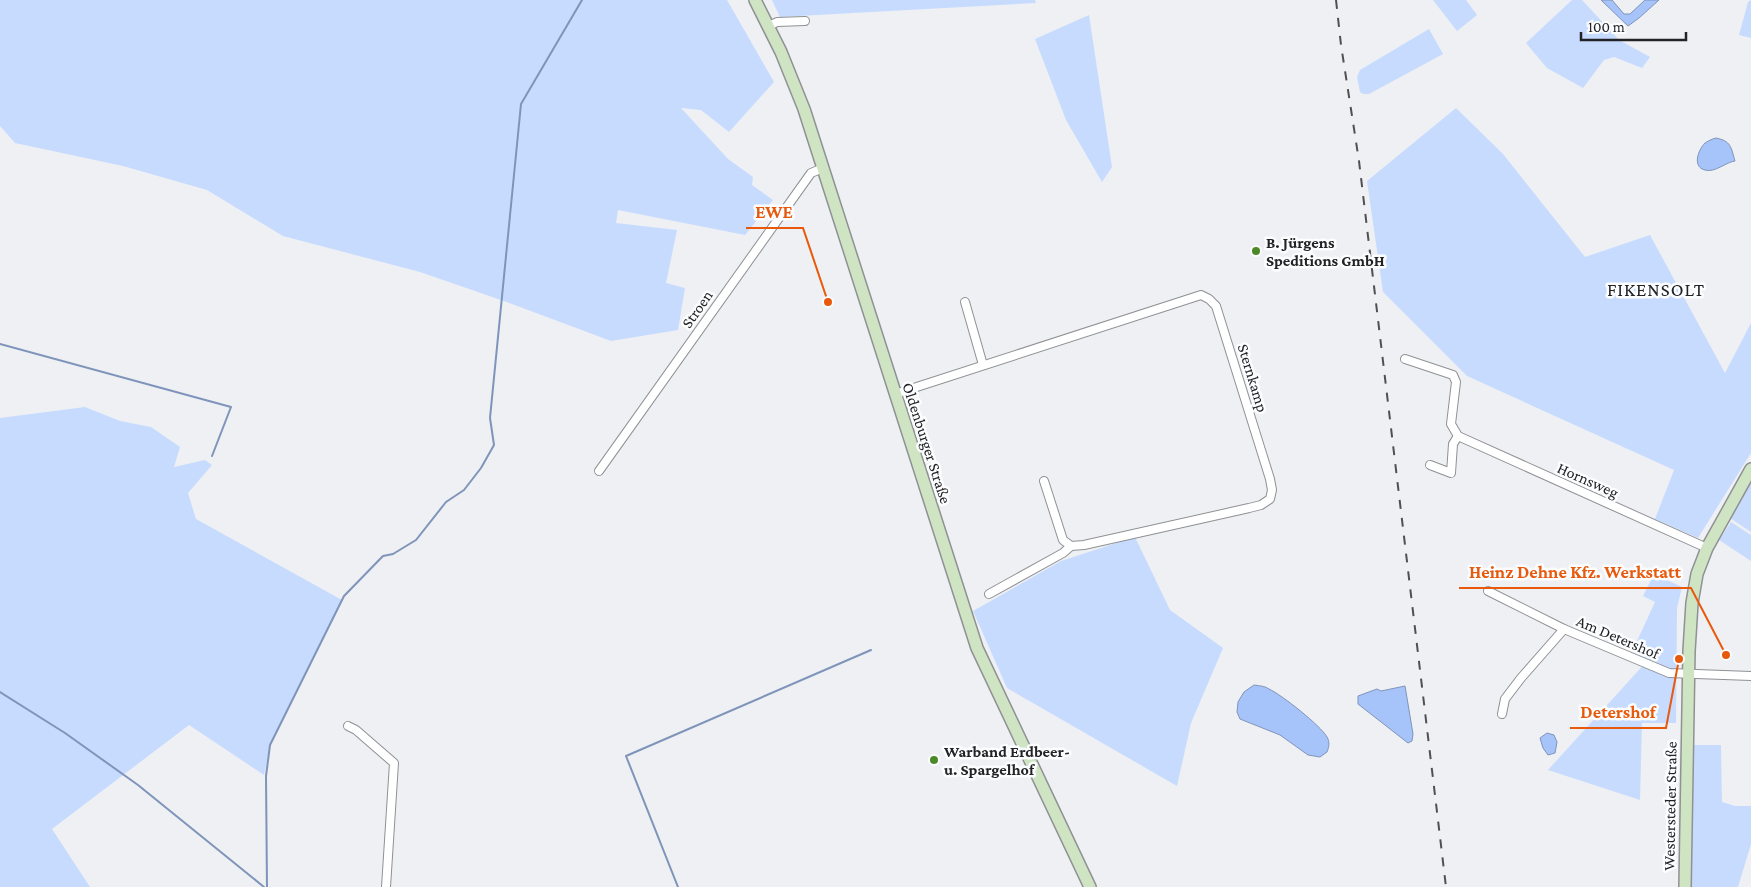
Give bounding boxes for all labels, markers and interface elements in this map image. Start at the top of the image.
scale bar [1581,10,1686,42]
text: 100 m [1588,19,1625,35]
callout: EWE [746,195,803,228]
text: EWE [755,202,793,222]
place label: B. Jürgens Speditions GmbH [1266,234,1385,269]
marker: B. Jürgens Speditions GmbH [1250,245,1262,257]
district label: FIKENSOLT [1607,279,1705,300]
street label: Stroen [678,287,716,331]
street label: Sternkamp [1234,342,1271,414]
street label: Oldenburger Straße [899,380,955,506]
street label: Hornsweg [1554,459,1622,502]
callout: Heinz Dehne Kfz. Werkstatt [1459,555,1691,588]
text: Heinz Dehne Kfz. Werkstatt [1469,562,1682,582]
street label: Am Detershof [1574,612,1663,663]
callout: Detershof [1570,695,1666,728]
text: Detershof [1580,702,1657,722]
street label: Westersteder Straße [1660,741,1680,871]
place label: Warband Erdbeer- u. Spargelhof [943,743,1070,778]
marker: Warband Erdbeer- u. Spargelhof [928,754,940,766]

